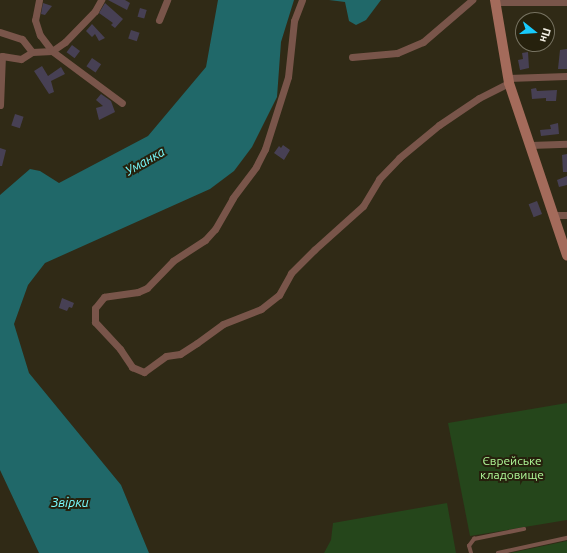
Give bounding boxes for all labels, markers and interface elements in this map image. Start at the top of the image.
north arrow [515,12,555,52]
text: Пн [538,27,553,44]
water label: Уманка [122,143,168,179]
park label: Єврейське кладовище [480,454,544,482]
water label: Звірки [51,494,89,510]

